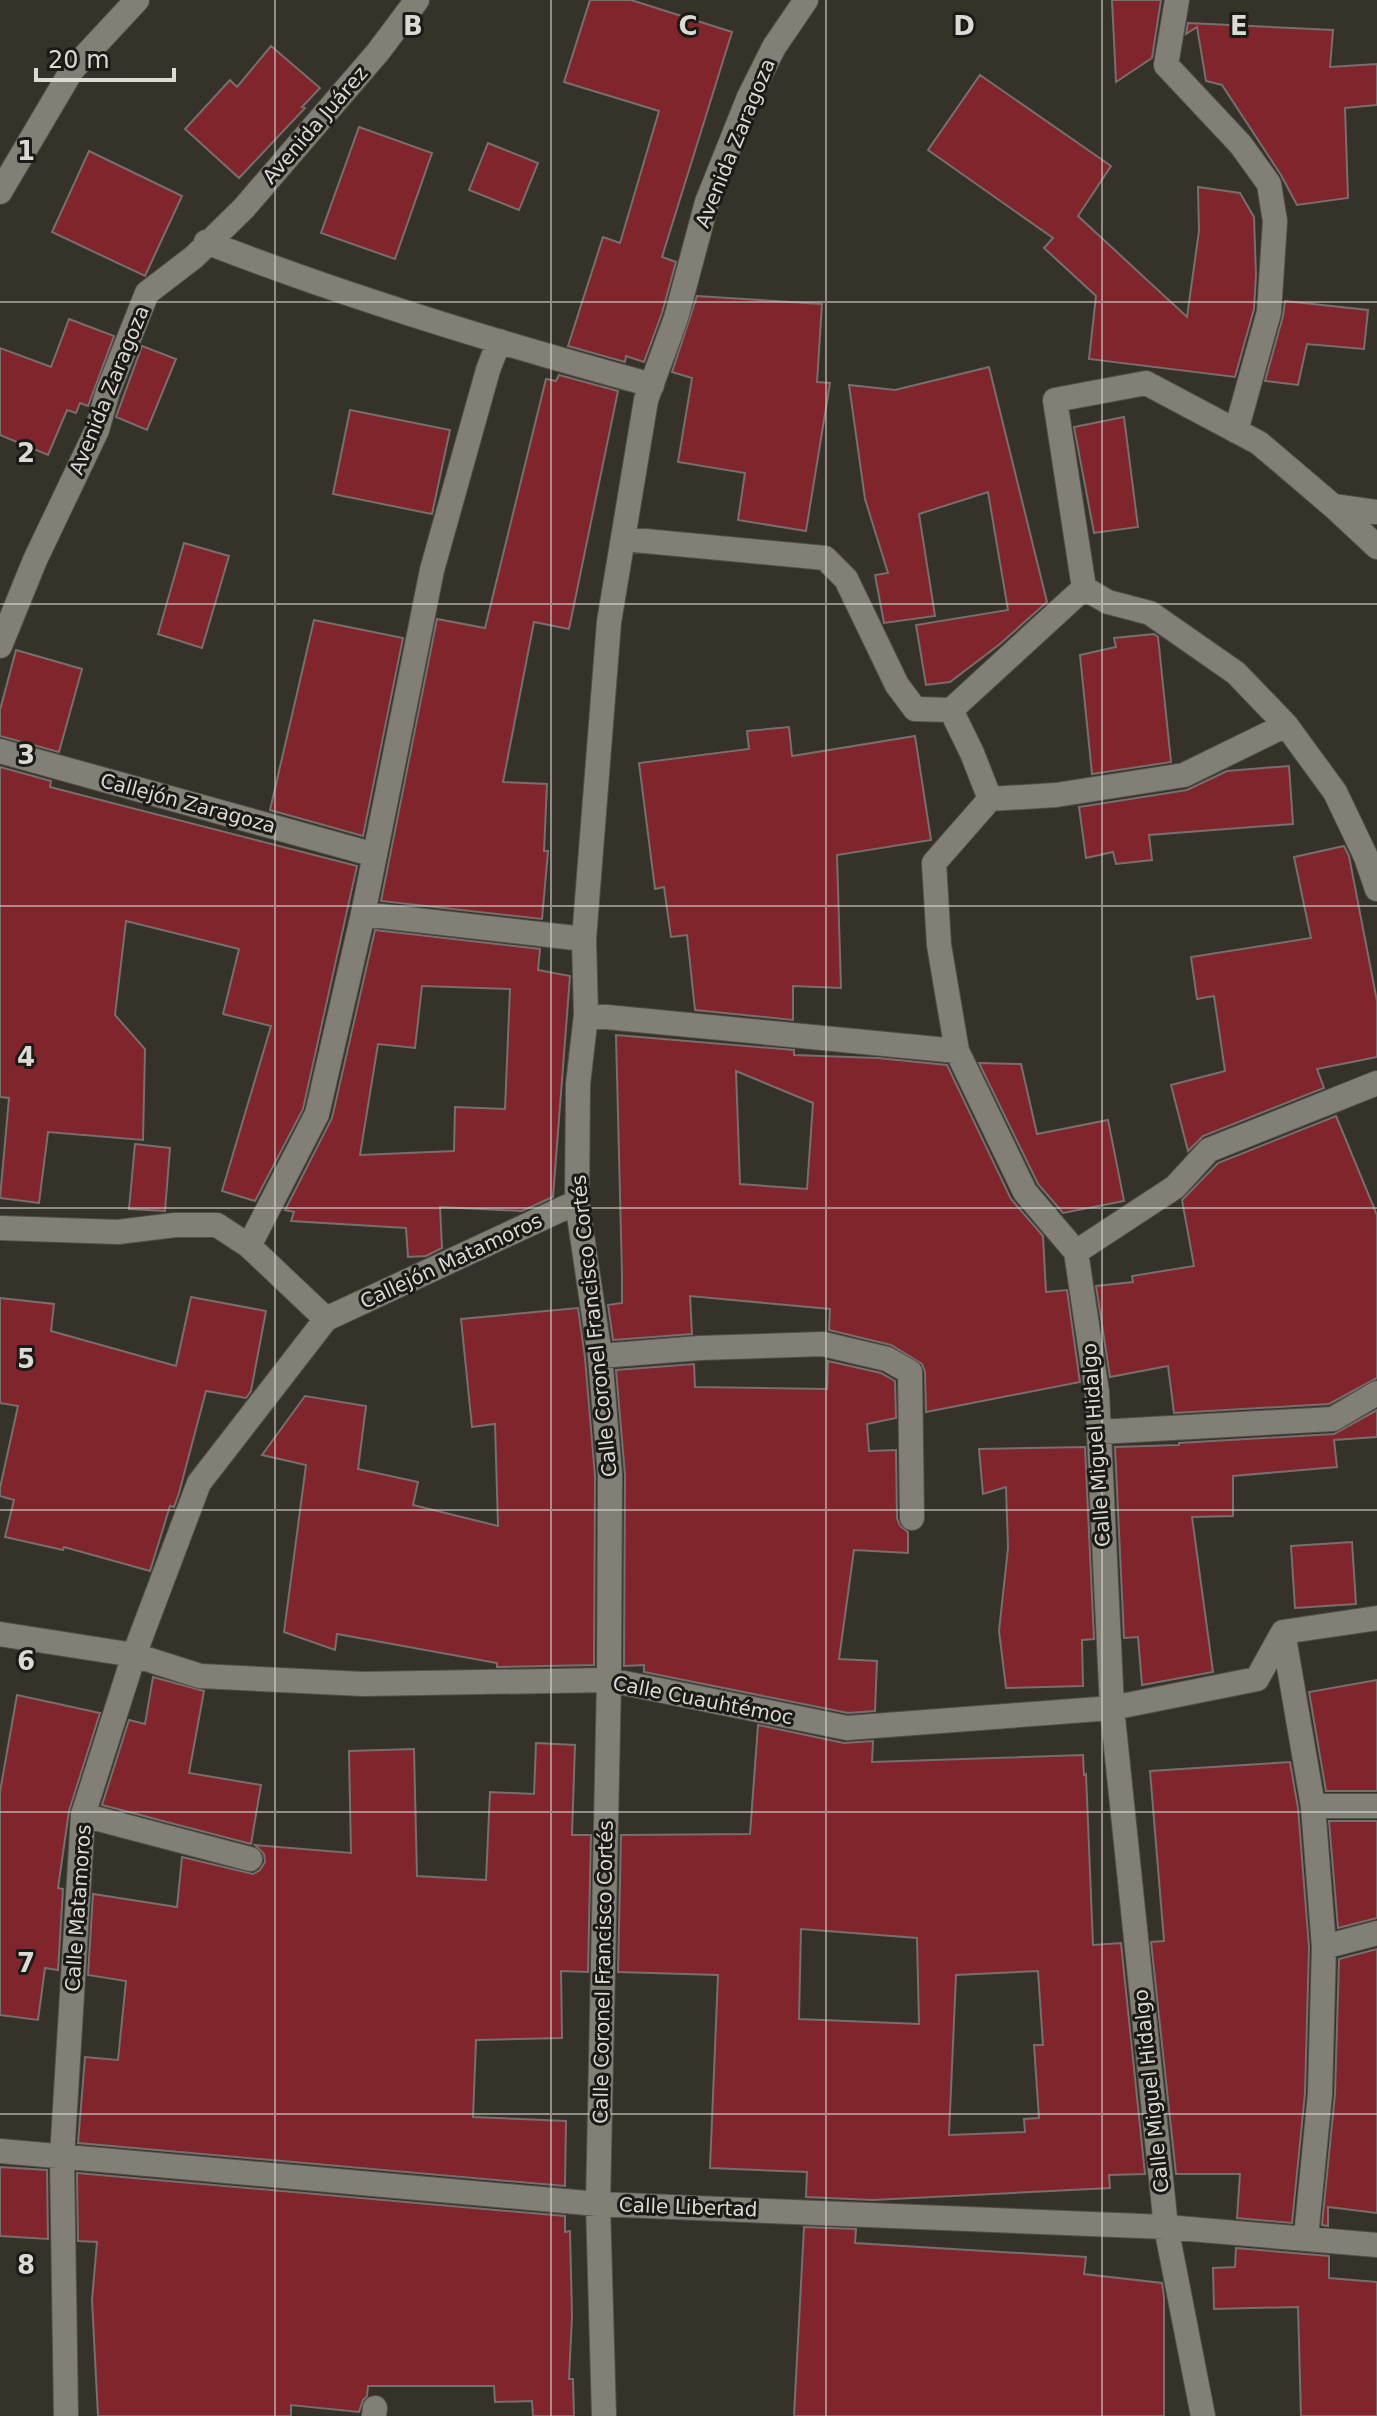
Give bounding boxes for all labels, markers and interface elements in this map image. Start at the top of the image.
text: B [403,11,423,41]
text: C [678,11,698,41]
text: D [953,11,975,41]
text: E [1230,11,1248,41]
scale bar [36,32,174,82]
text: 20 m [48,46,110,74]
street label: Avenida Zaragoza [690,55,780,231]
street label: Avenida Juárez [258,61,372,189]
text: 1 [17,136,35,166]
street label: Avenida Zaragoza [64,302,154,478]
text: 2 [17,438,35,468]
text: 3 [17,740,35,770]
street label: Callejón Zaragoza [98,768,278,838]
text: 4 [17,1042,35,1072]
street label: Calle Coronel Francisco Cortés [566,1174,622,1478]
street label: Callejón Matamoros [356,1208,546,1314]
street label: Calle Miguel Hidalgo [1077,1342,1115,1548]
text: 5 [17,1344,35,1374]
text: 6 [17,1646,35,1676]
street label: Calle Cuauhtémoc [611,1671,795,1729]
street label: Calle Coronel Francisco Cortés [588,1820,618,2124]
street label: Calle Matamoros [60,1823,96,1993]
text: 7 [17,1948,35,1978]
street label: Calle Miguel Hidalgo [1128,1988,1174,2194]
street label: Calle Libertad [618,2193,758,2221]
text: 8 [17,2250,35,2280]

